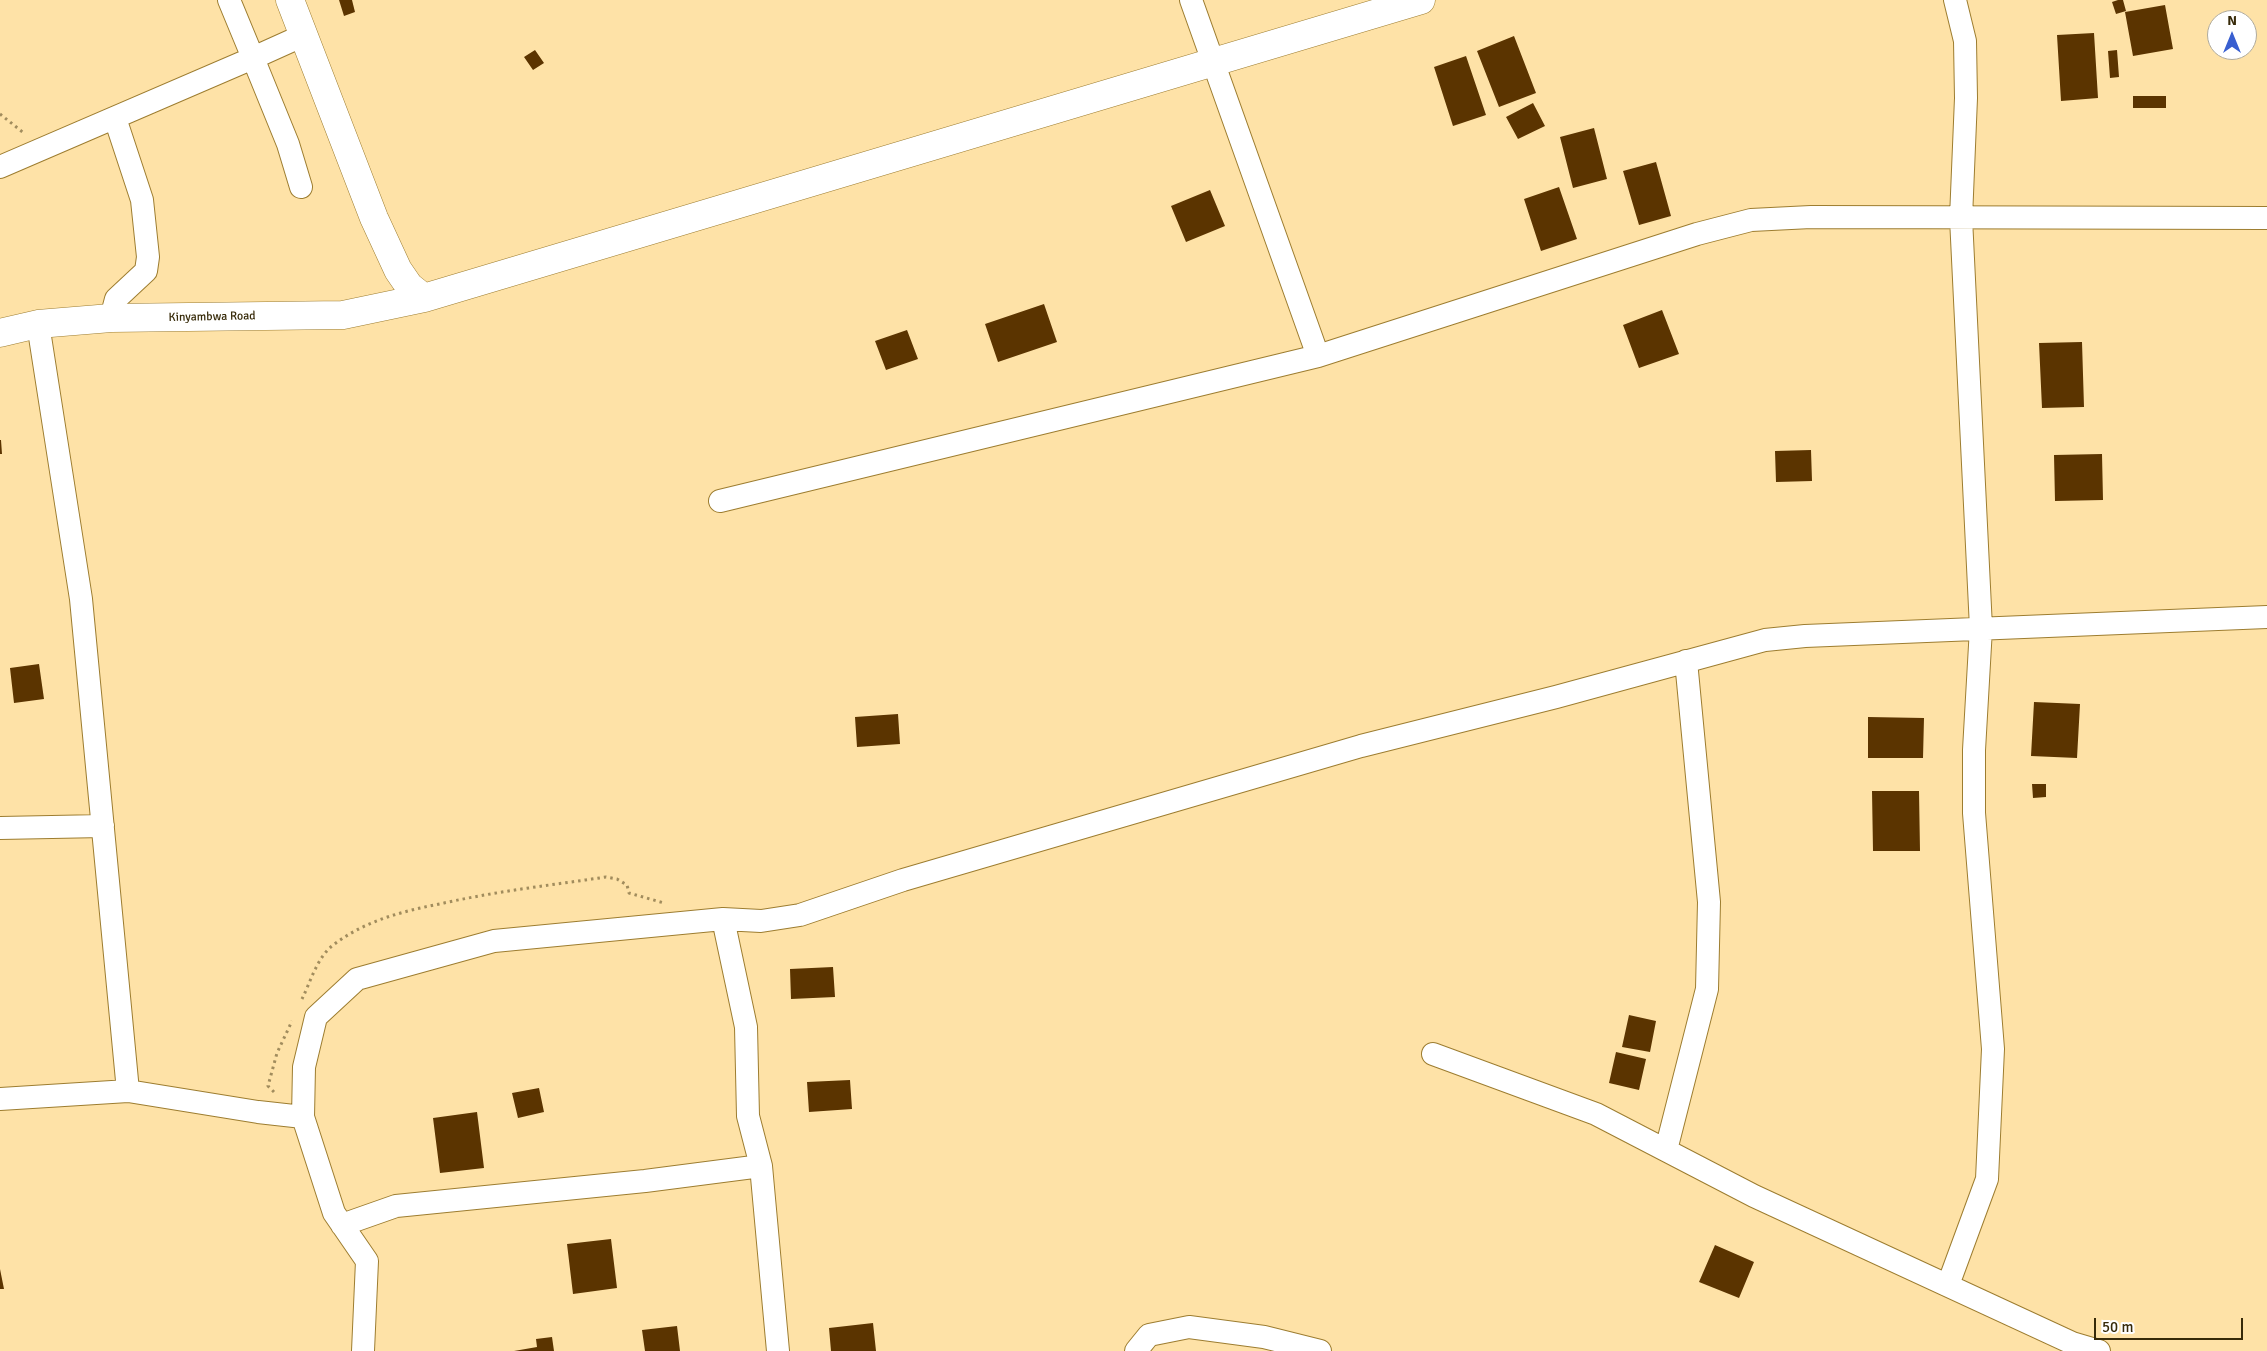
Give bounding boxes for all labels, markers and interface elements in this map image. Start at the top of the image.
north arrow [2207,10,2257,60]
text: N [2227,12,2237,29]
street label: Kinyambwa Road [168,309,256,325]
scale bar [2097,1308,2246,1340]
text: 50 m [2102,1318,2133,1336]

